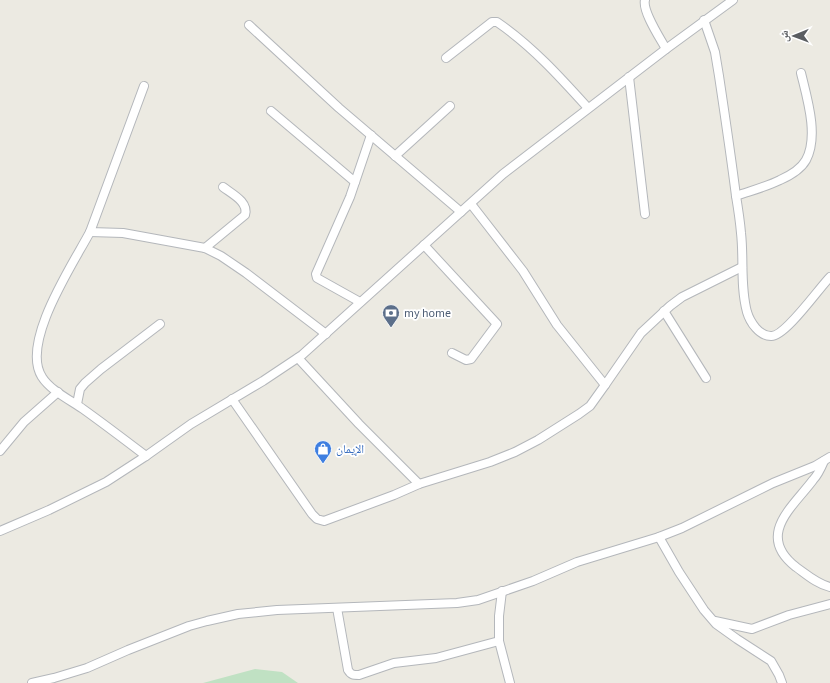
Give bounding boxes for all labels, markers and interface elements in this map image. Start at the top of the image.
north arrow [774,16,814,56]
text: ش [777,30,792,42]
bank icon: my home [381,303,401,328]
place label: my home [404,305,451,322]
shop icon: الإيمان [313,439,333,464]
place label: الإيمان [336,441,364,458]

